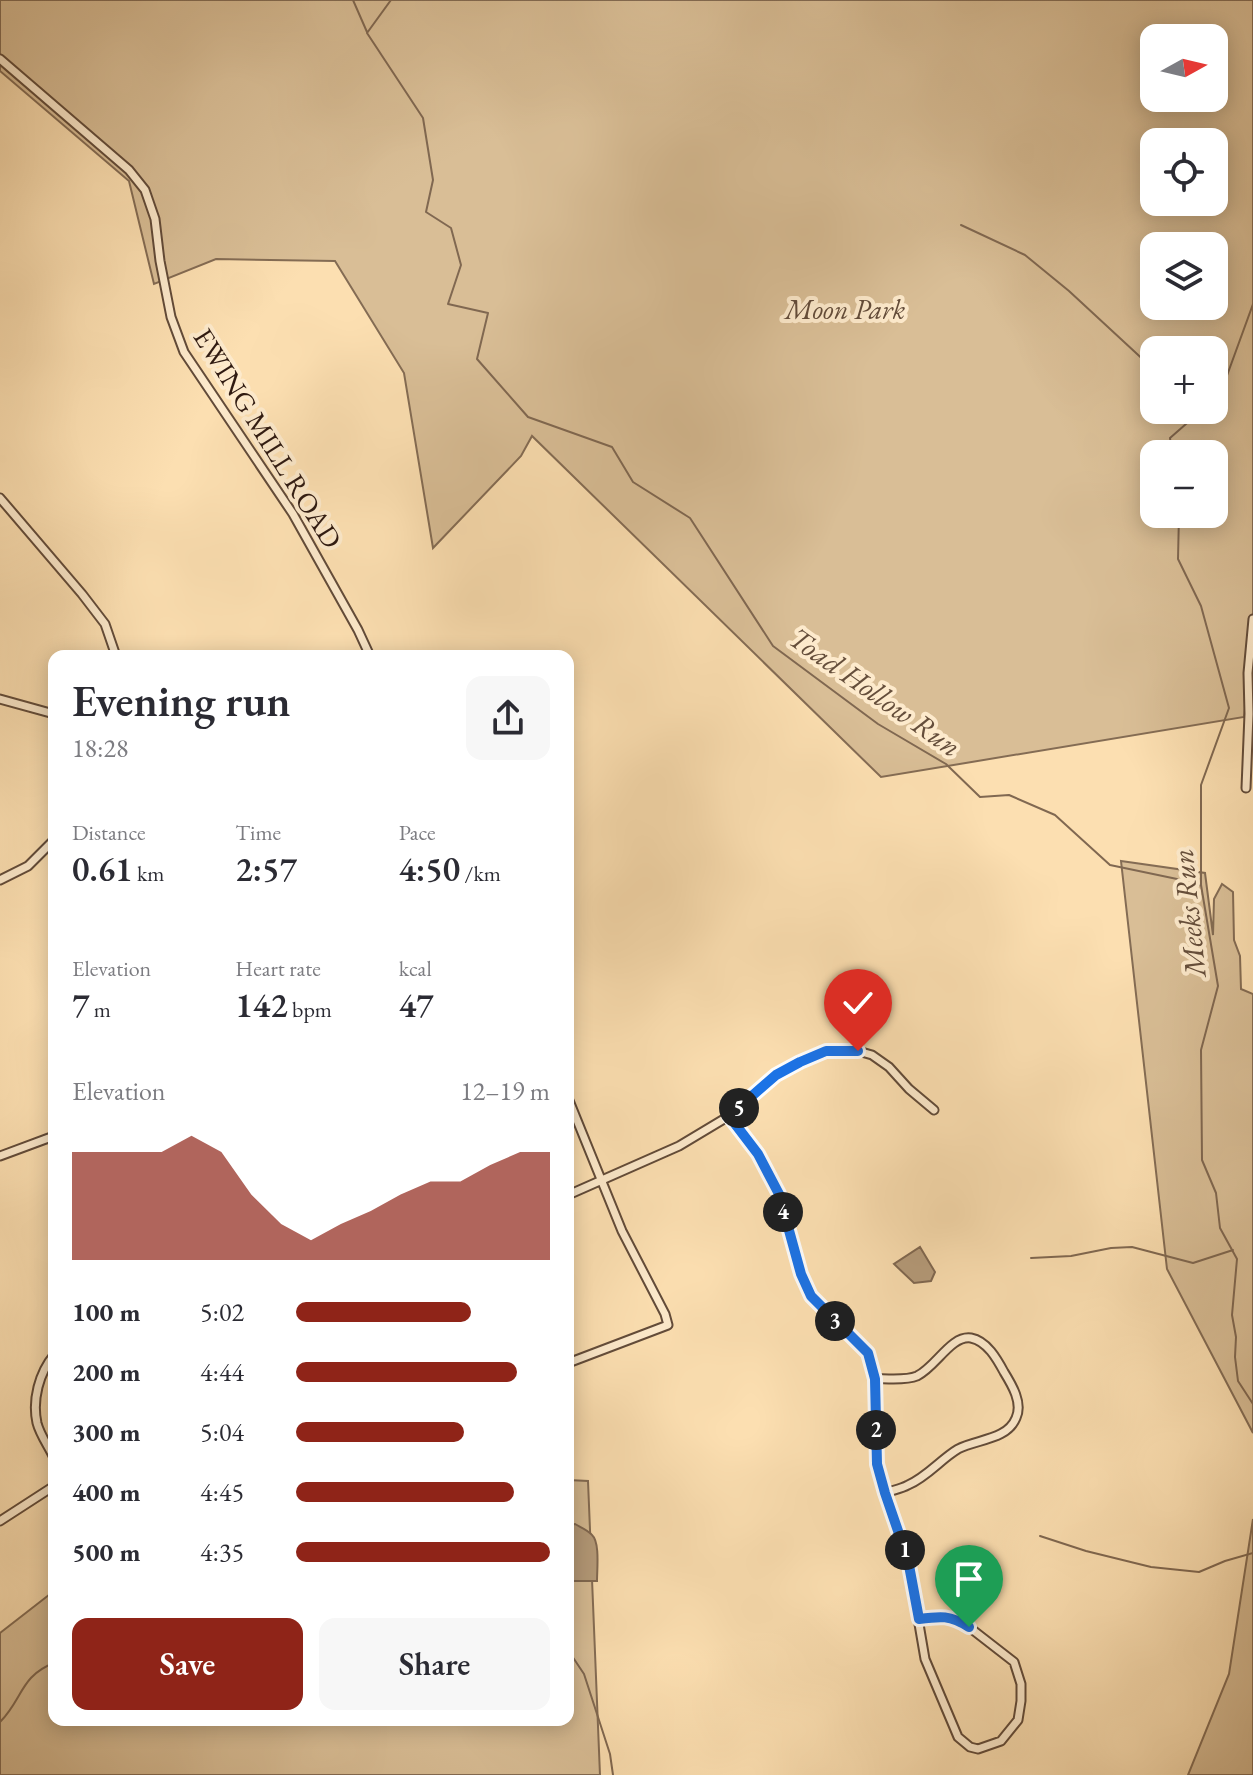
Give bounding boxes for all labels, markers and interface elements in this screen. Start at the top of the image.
north arrow [1140,24,1228,112]
map controls [1140,24,1228,528]
button: locate [1140,128,1228,216]
button: layers [1140,232,1228,320]
park label: Moon Park [783,291,906,327]
street label: EWING MILL ROAD [186,321,350,555]
button: + [1140,336,1228,424]
button: − [1140,440,1228,528]
water label: Toad Hollow Run [782,618,969,765]
text: Evening run [72,672,291,729]
button: share [466,676,550,760]
text: 18:28 [72,731,128,765]
text: Distance [72,818,145,847]
text: Time [235,818,281,847]
text: Pace [399,818,436,847]
text: 0.61 [72,847,133,891]
text: 2:57 [235,847,297,891]
text: 4:50 [399,847,460,891]
water label: Meeks Run [1162,847,1215,981]
text: km [133,859,164,888]
text: /km [460,859,501,888]
text: Elevation [72,954,151,983]
text: Heart rate [235,954,321,983]
text: kcal [399,954,432,983]
pin [824,969,892,1051]
icon: check [836,981,880,1025]
text: 7 [72,983,89,1027]
text: 142 [235,983,288,1027]
text: 47 [399,983,434,1027]
text: m [89,995,111,1024]
text: bpm [288,995,332,1024]
text: Elevation [72,1074,166,1108]
text: 12–19 m [460,1074,550,1108]
pin: 5 [719,1088,759,1128]
text: 5 [733,1093,745,1122]
pin: 4 [763,1192,803,1232]
text: 4 [777,1197,789,1226]
text: 100 m [72,1295,140,1329]
text: 5:02 [200,1295,244,1329]
pin: 3 [815,1301,855,1341]
text: 3 [829,1306,841,1335]
text: 200 m [72,1355,140,1389]
text: 4:44 [200,1355,244,1389]
pin: 2 [856,1410,896,1450]
text: 300 m [72,1415,140,1449]
text: 5:04 [200,1415,244,1449]
text: 2 [870,1415,882,1444]
text: 400 m [72,1475,140,1509]
text: 4:45 [200,1475,244,1509]
pin: 1 [885,1530,925,1570]
text: 500 m [72,1535,140,1569]
text: 4:35 [200,1535,244,1569]
text: 1 [899,1535,911,1564]
pin [935,1545,1003,1627]
icon: arrive [947,1557,991,1601]
button: Save [72,1618,303,1710]
button: Share [319,1618,550,1710]

